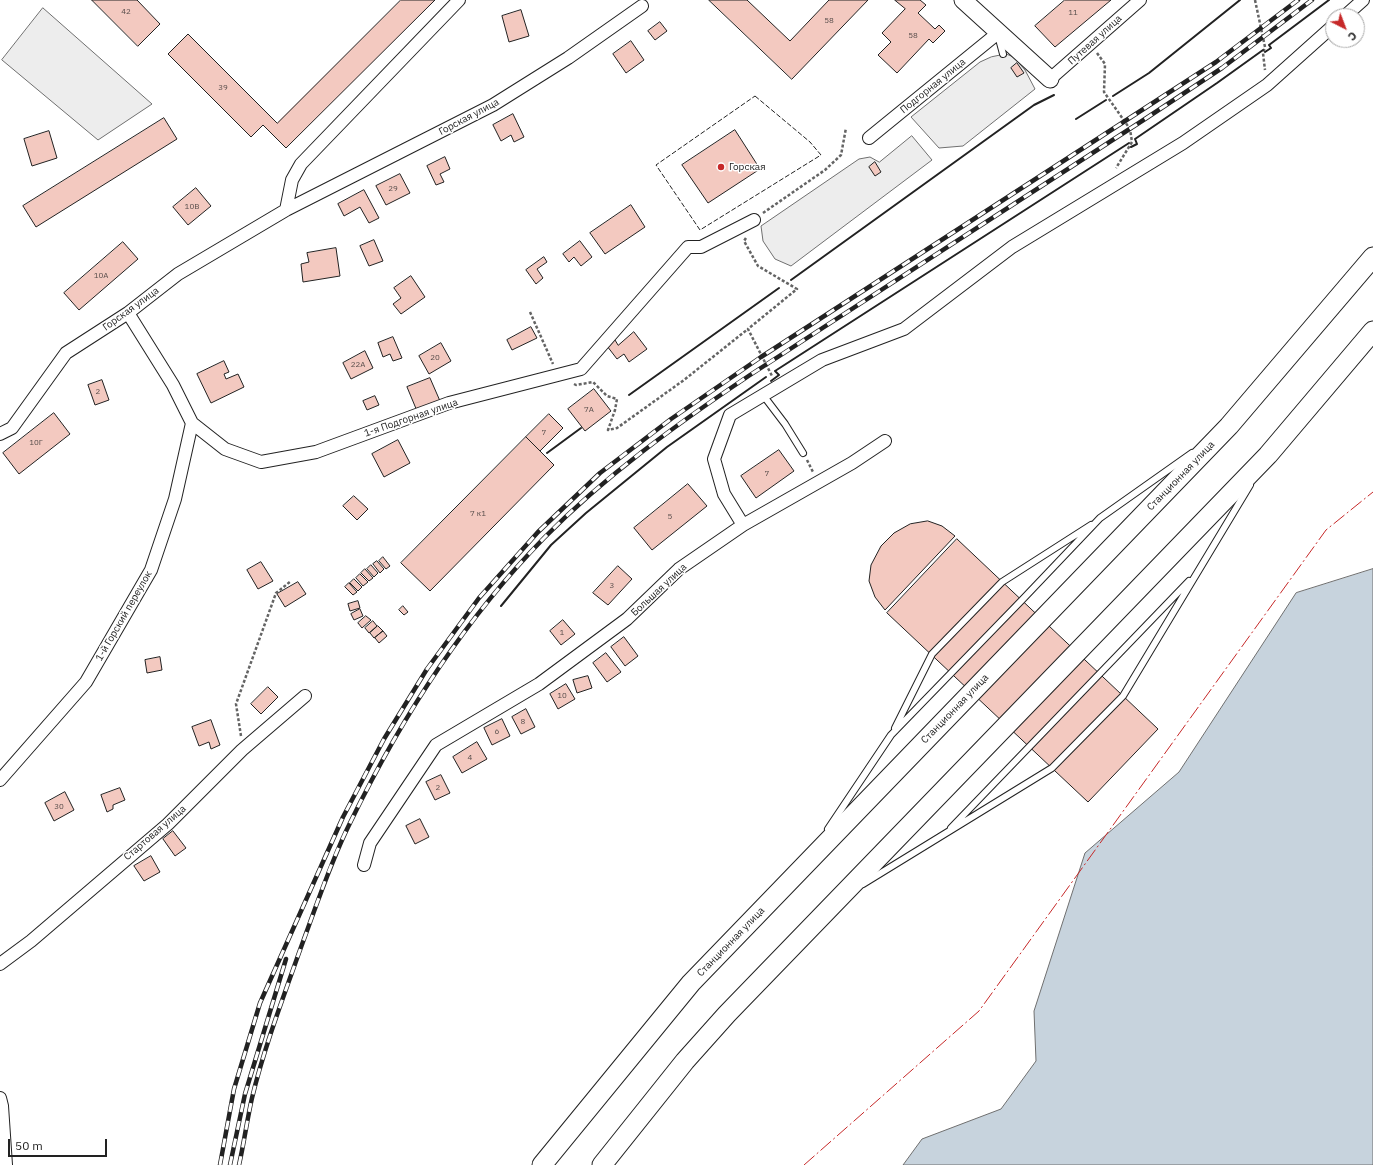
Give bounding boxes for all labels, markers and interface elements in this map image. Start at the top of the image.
house number: 42 [121,7,131,17]
house number: 11 [1068,8,1078,18]
north arrow [1325,8,1365,48]
street label: Путевая улица [1066,13,1124,67]
house number: 58 [824,16,834,26]
text: С [1345,29,1360,44]
house number: 58 [908,31,918,41]
street label: Подгорная улица [898,56,968,116]
house number: 39 [218,83,228,93]
street label: Горская улица [437,96,501,138]
place label: Горская [729,161,766,173]
marker: Горская [716,162,726,172]
house number: 29 [388,184,398,194]
house number: 10В [185,202,199,212]
house number: 10А [94,271,108,281]
street label: Горская улица [101,285,161,333]
house number: 20 [430,353,440,363]
house number: 22А [351,360,365,370]
house number: 2 [96,387,100,397]
street label: 1-я Подгорная улица [363,396,459,440]
house number: 7А [584,405,594,415]
house number: 7 [542,428,546,438]
house number: 10Г [29,438,43,448]
street label: Станционная улица [1145,439,1217,513]
house number: 7 [765,469,769,479]
house number: 7 к1 [470,509,486,519]
house number: 5 [668,512,672,522]
street label: Большая улица [629,561,689,619]
street label: 1-й Горский переулок [93,569,155,663]
house number: 3 [610,581,614,591]
house number: 1 [560,628,564,638]
street label: Станционная улица [919,672,991,746]
house number: 10 [557,691,567,701]
house number: 8 [521,717,525,727]
house number: 6 [495,727,499,737]
house number: 4 [468,753,472,763]
house number: 2 [436,783,440,793]
house number: 30 [54,802,64,812]
street label: Стартовая улица [122,803,188,863]
street label: Станционная улица [695,905,767,979]
scale bar [10,1131,109,1157]
text: 50 m [15,1138,43,1153]

